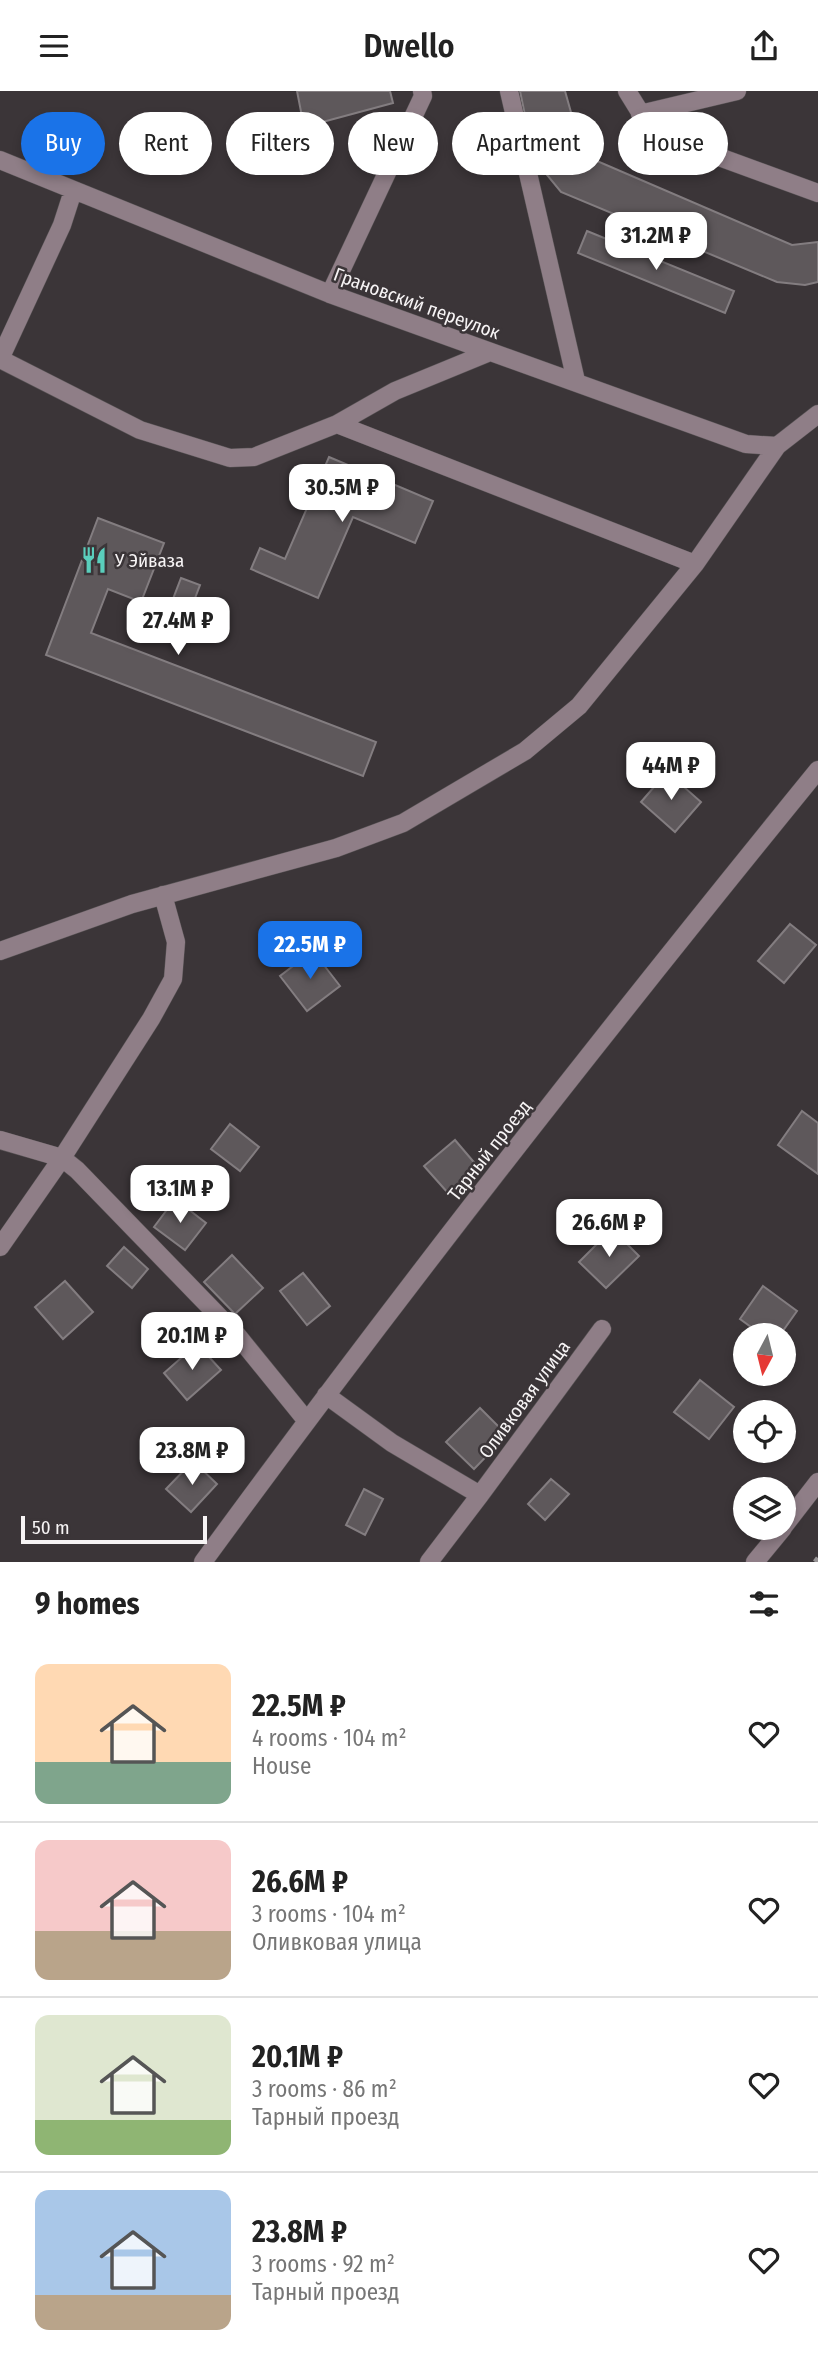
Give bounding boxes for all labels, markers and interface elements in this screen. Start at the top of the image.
icon: menu [35,27,73,65]
text: Dwello [363,27,455,65]
icon: share [745,27,783,65]
chip: Buy [21,112,105,175]
chip: Rent [119,112,212,175]
chip: Filters [226,112,334,175]
chip: New [348,112,438,175]
chip: Apartment [452,112,604,175]
chip: House [618,112,728,175]
pin: 31.2M ₽ [591,213,721,272]
text: 31.2M ₽ [621,221,691,249]
street label: Грановский переулок [331,263,503,344]
pin: 30.5M ₽ [277,465,407,524]
text: 30.5M ₽ [305,473,379,501]
restaurant icon: У Эйваза [79,545,109,575]
place label: У Эйваза [114,549,184,572]
pin: 27.4M ₽ [113,597,243,657]
text: 27.4M ₽ [143,606,213,634]
pin: 44M ₽ [622,743,720,802]
text: 44M ₽ [642,751,700,779]
pin: 22.5M ₽ [245,921,375,981]
text: 22.5M ₽ [274,930,346,958]
street label: Тарный проезд [443,1095,536,1205]
pin: 13.1M ₽ [115,1165,245,1225]
text: 13.1M ₽ [146,1174,214,1202]
pin: 26.6M ₽ [544,1199,674,1259]
text: 26.6M ₽ [572,1208,646,1236]
pin: 20.1M ₽ [127,1313,257,1372]
text: 20.1M ₽ [157,1321,227,1349]
north arrow [733,1323,796,1386]
map controls [733,1323,796,1540]
street label: Оливковая улица [474,1336,575,1463]
button: locate [733,1400,796,1463]
pin: 23.8M ₽ [127,1427,257,1487]
text: 23.8M ₽ [156,1436,228,1464]
button: layers [733,1477,796,1540]
scale bar [21,1513,206,1545]
text: 50 m [32,1516,70,1539]
icon: filters [745,1585,783,1623]
text: 9 homes [35,1586,140,1622]
text: 22.5M ₽ [252,1688,346,1724]
icon: home [91,1692,175,1776]
icon: heart [745,1715,783,1753]
text: 4 rooms · 104 m² [252,1724,407,1752]
text: House [252,1752,311,1780]
text: 26.6M ₽ [252,1864,348,1900]
icon: home [91,1868,175,1952]
icon: heart [745,1891,783,1929]
text: 3 rooms · 104 m² [252,1900,406,1928]
text: Оливковая улица [252,1928,422,1956]
text: 20.1M ₽ [252,2039,343,2075]
icon: home [91,2043,175,2127]
icon: heart [745,2066,783,2104]
text: 3 rooms · 86 m² [252,2075,397,2103]
text: Тарный проезд [252,2103,399,2131]
text: 23.8M ₽ [252,2214,347,2250]
icon: home [91,2218,175,2302]
icon: heart [745,2241,783,2279]
text: 3 rooms · 92 m² [252,2250,395,2278]
text: Тарный проезд [252,2278,399,2306]

